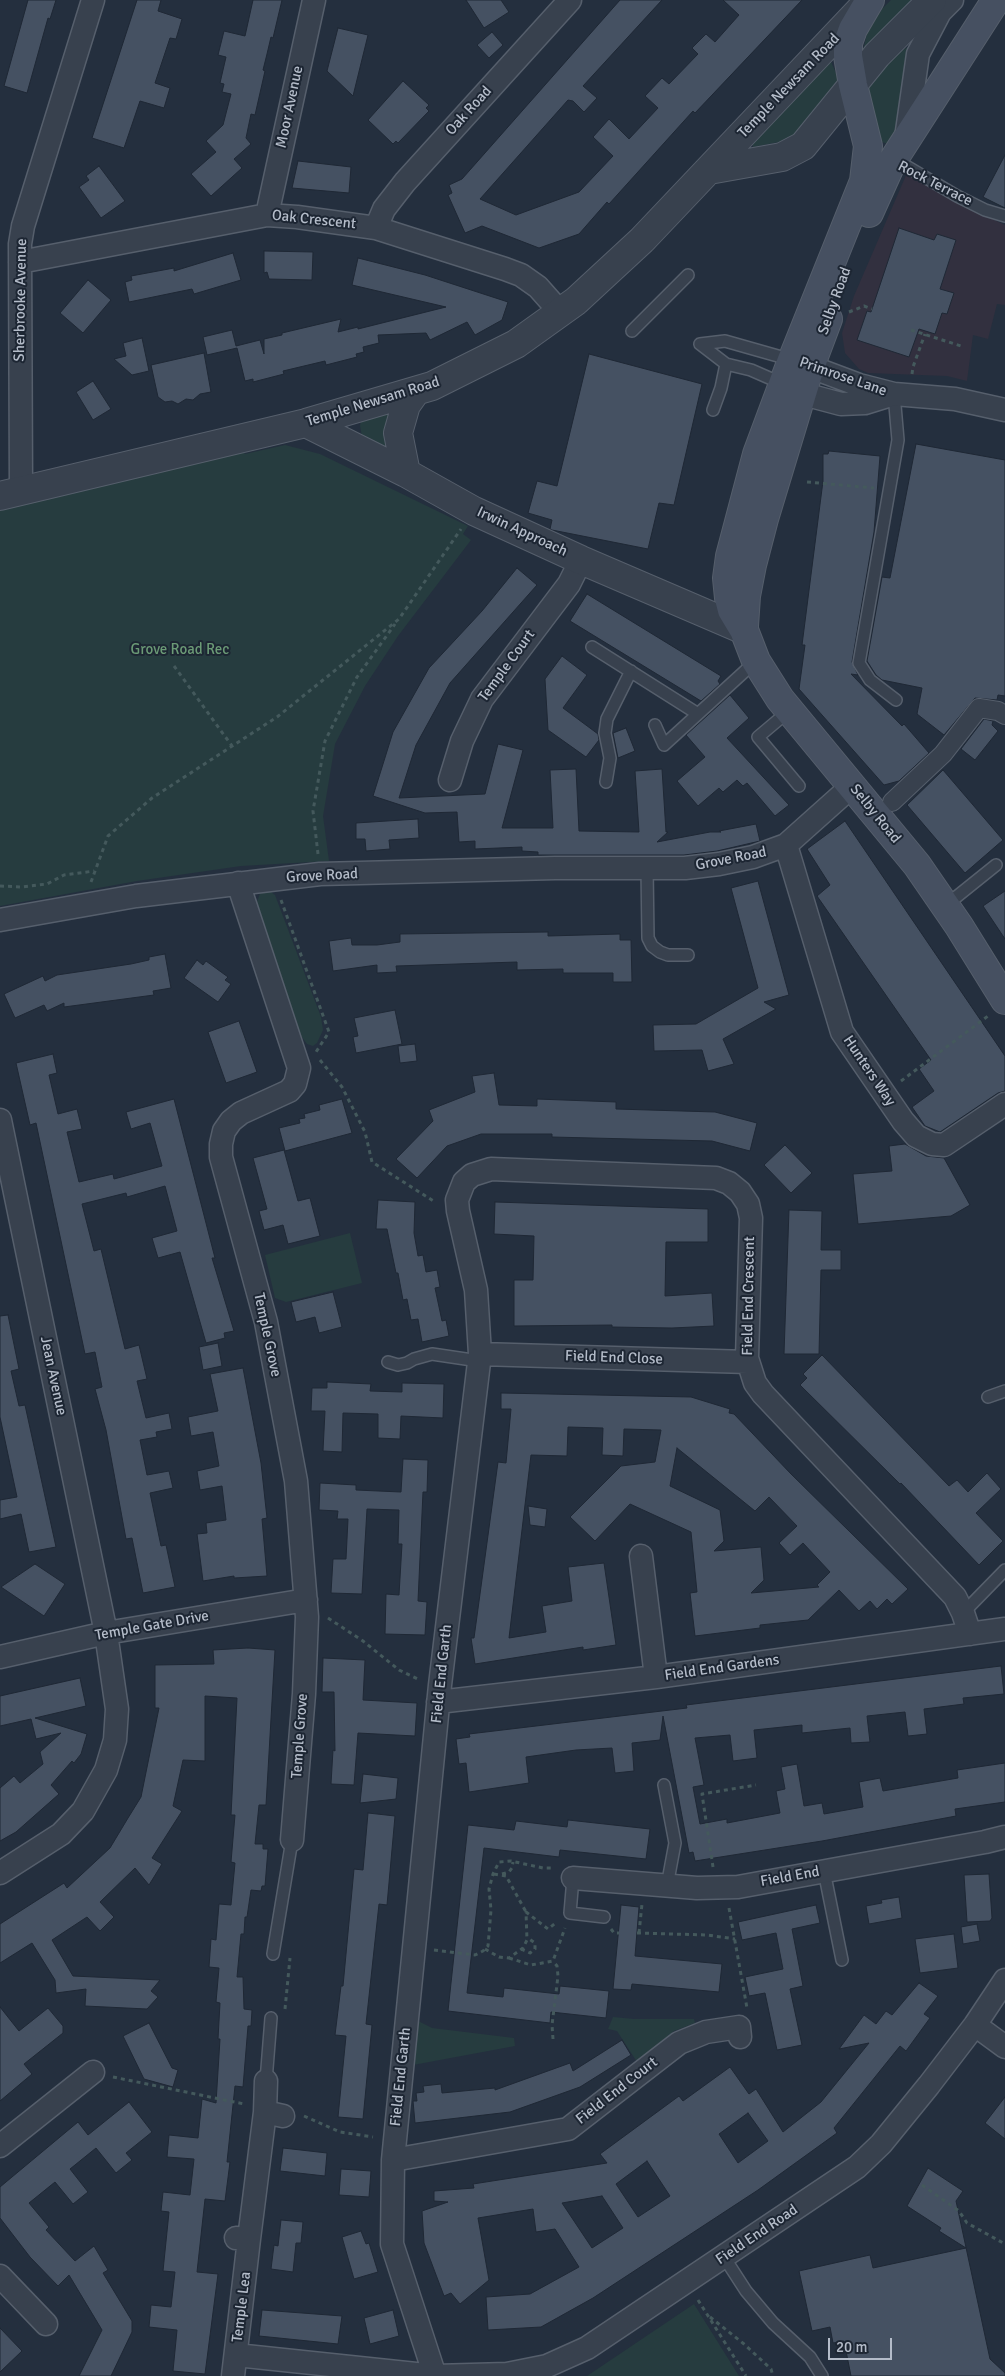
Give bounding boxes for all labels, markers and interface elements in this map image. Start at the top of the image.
street label: Temple Newsam Road [734,30,844,142]
street label: Moor Avenue [273,64,307,150]
street label: Oak Road [442,83,496,139]
street label: Rock Terrace [895,158,975,210]
street label: Oak Crescent [271,207,357,233]
street label: Sherbrooke Avenue [11,238,31,362]
street label: Selby Road [814,265,856,337]
street label: Primrose Lane [797,354,889,400]
street label: Temple Newsam Road [304,373,442,431]
street label: Irwin Approach [474,503,570,561]
street label: Temple Court [475,626,539,706]
park label: Grove Road Rec [131,641,229,659]
street label: Selby Road [846,781,904,847]
street label: Grove Road [694,843,768,875]
street label: Grove Road [286,865,358,887]
street label: Hunters Way [839,1032,899,1110]
street label: Field End Crescent [739,1236,759,1356]
street label: Temple Grove [249,1291,285,1379]
street label: Jean Avenue [36,1335,70,1417]
street label: Field End Close [565,1347,663,1369]
street label: Temple Gate Drive [94,1607,210,1645]
street label: Field End Garth [428,1624,456,1724]
street label: Field End Gardens [663,1651,781,1685]
street label: Temple Grove [288,1693,312,1779]
street label: Field End [759,1863,821,1891]
street label: Field End Garth [387,2027,415,2127]
street label: Field End Court [572,2053,662,2129]
street label: Field End Road [713,2201,801,2269]
street label: Temple Lea [229,2271,255,2343]
scale bar [830,2328,894,2360]
text: 20 m [836,2338,867,2356]

